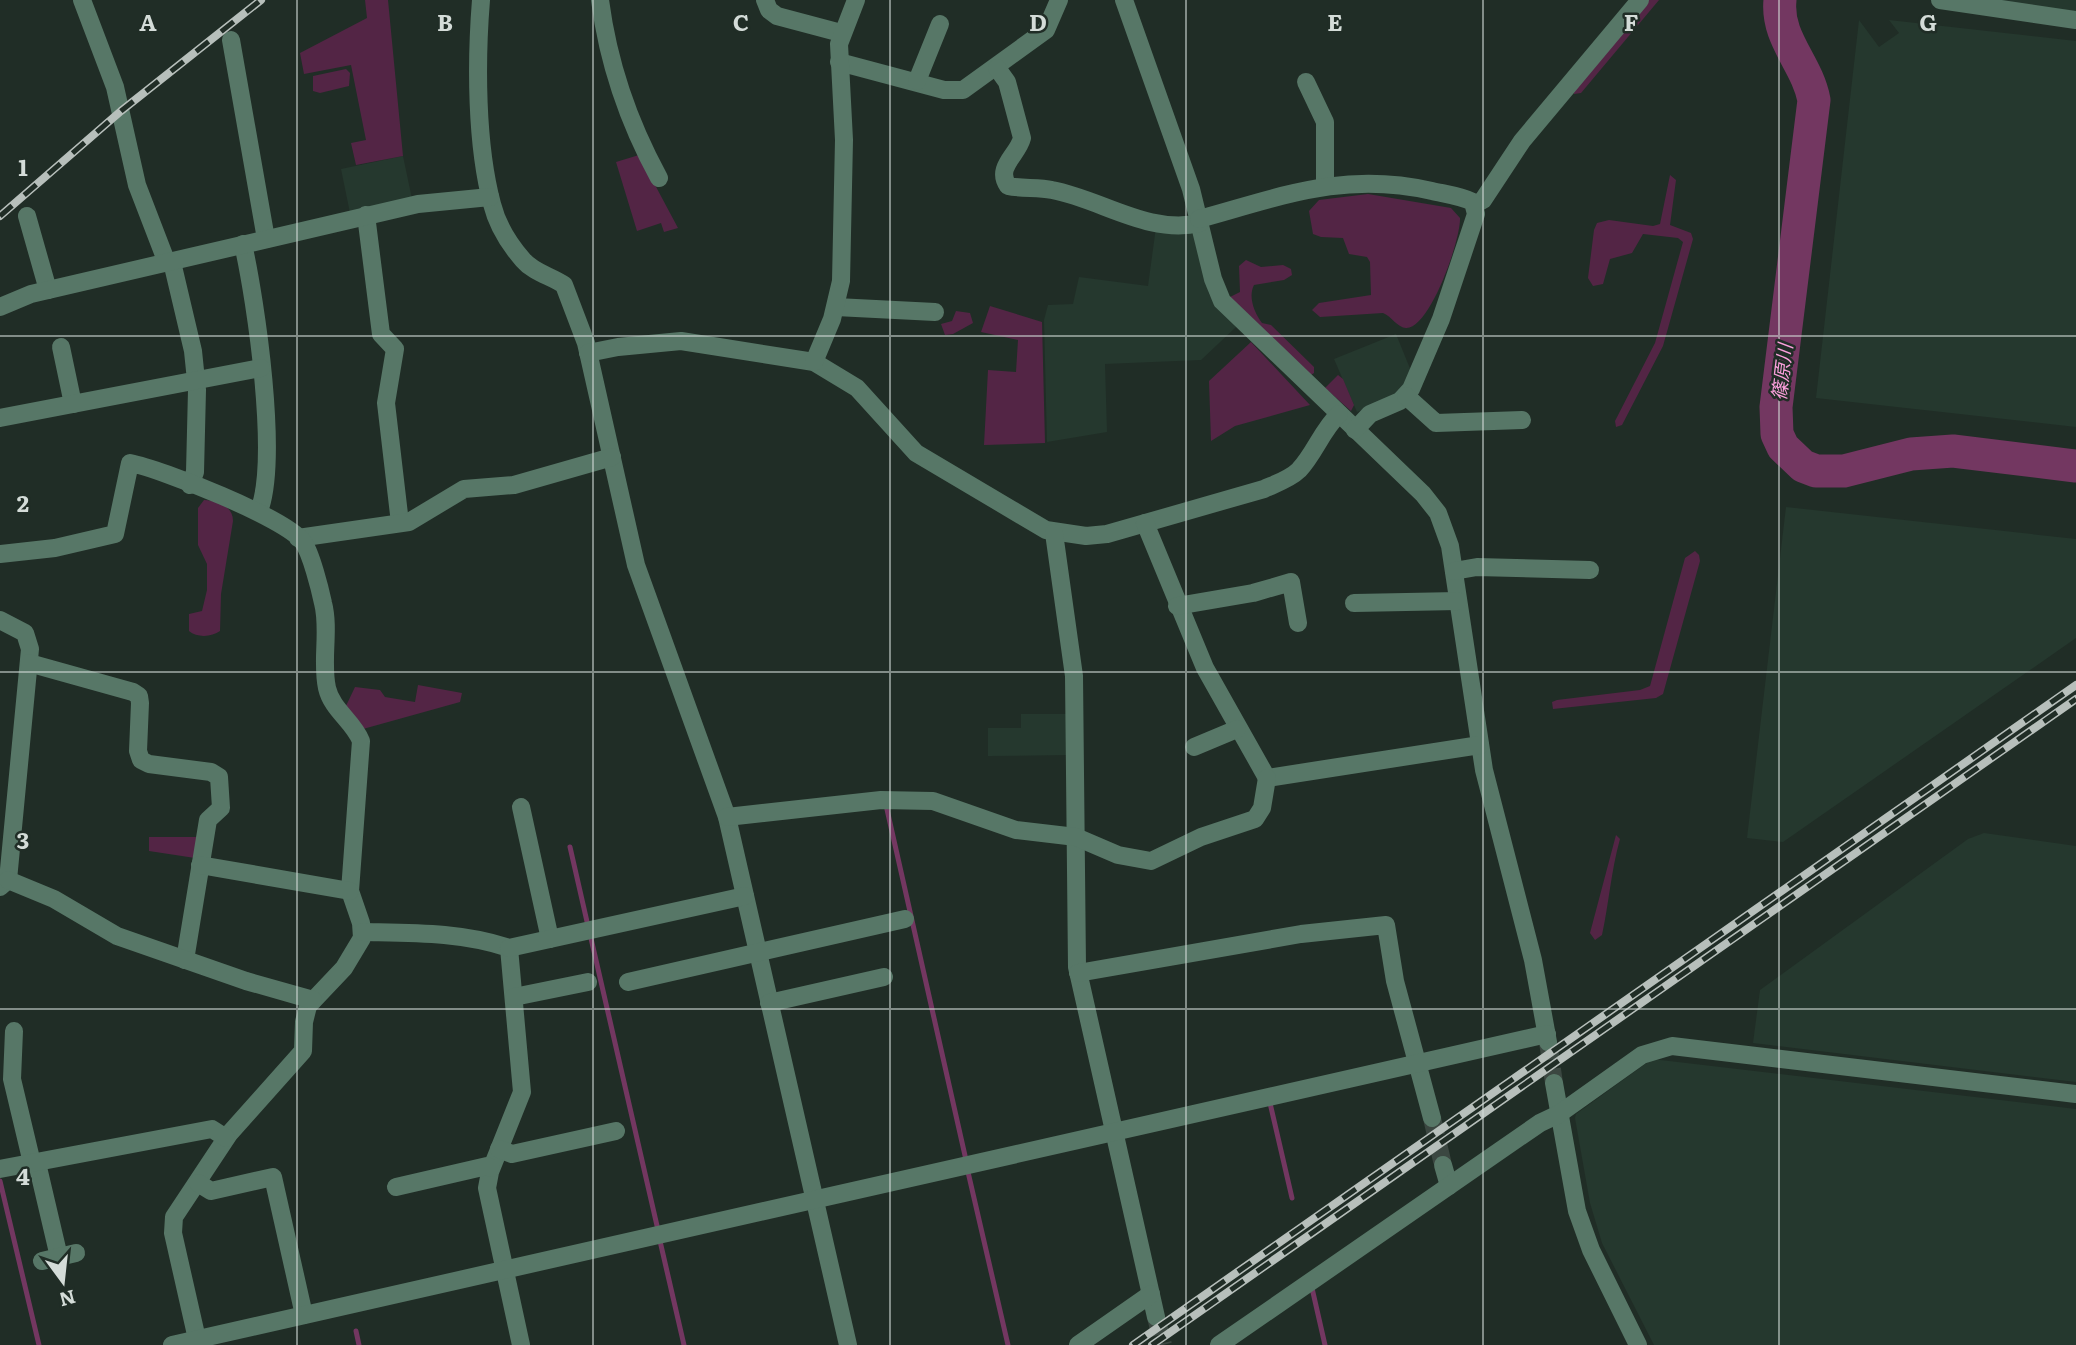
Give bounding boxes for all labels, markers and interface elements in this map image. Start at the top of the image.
text: A [139,4,157,38]
text: B [437,4,453,38]
text: C [733,4,749,38]
text: D [1029,4,1047,38]
text: E [1327,4,1343,38]
text: F [1624,4,1639,38]
text: G [1919,4,1937,38]
text: 1 [18,149,28,183]
water label: 篠原川 [1764,340,1799,402]
text: 2 [17,485,29,519]
text: 3 [17,822,29,856]
text: 4 [16,1158,30,1192]
north arrow [28,1247,98,1317]
text: N [56,1284,79,1315]

